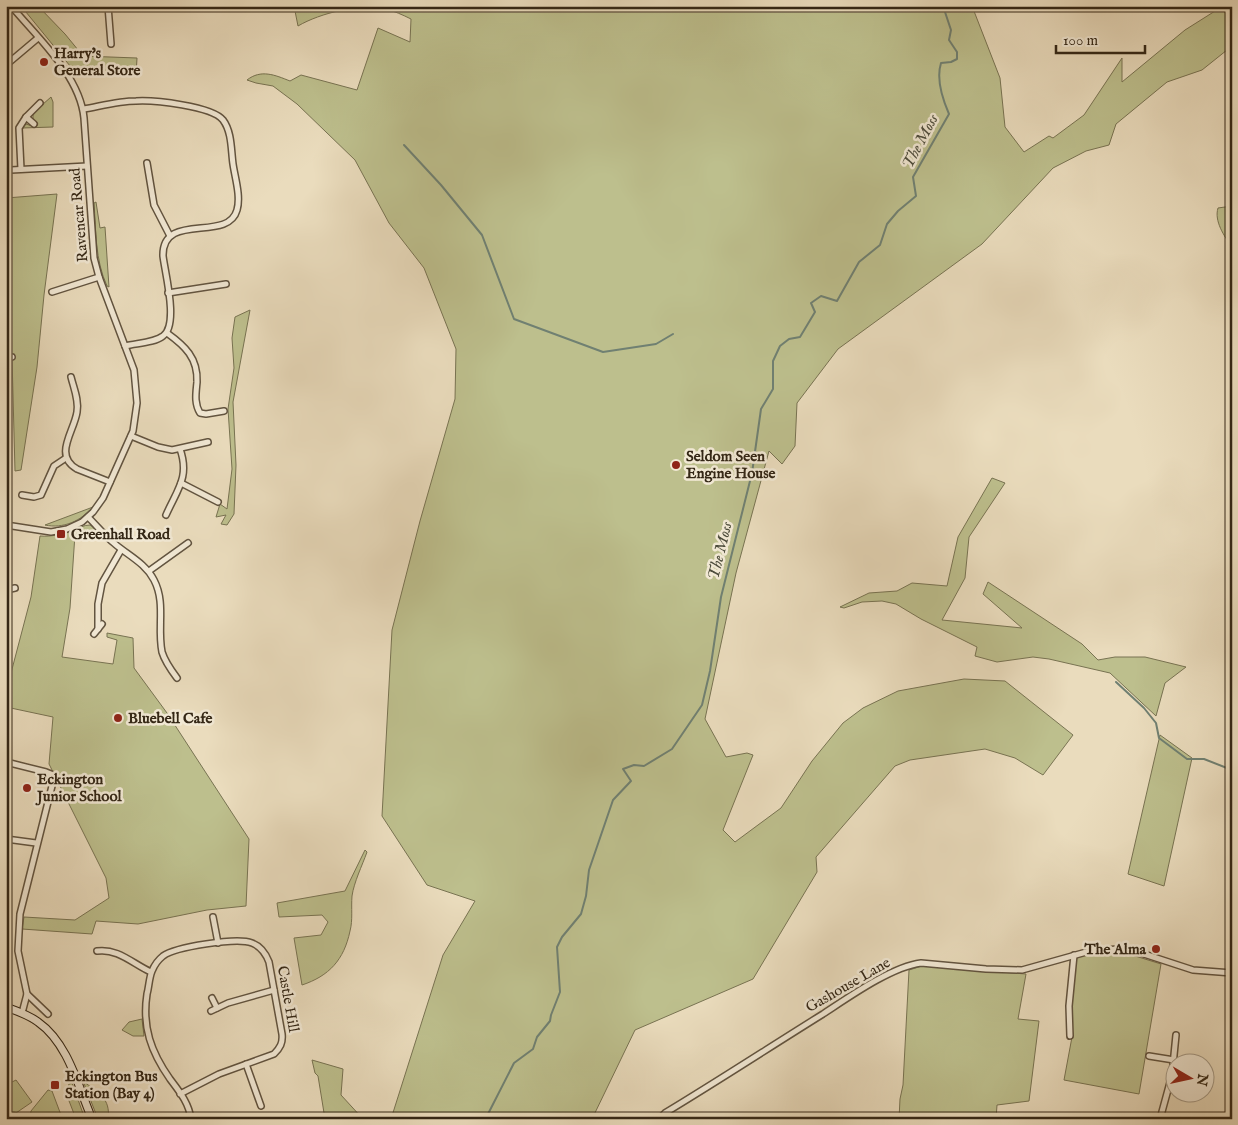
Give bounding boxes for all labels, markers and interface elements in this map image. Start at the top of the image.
scale bar [1056,22,1144,54]
text: 100 m [1063,31,1099,50]
place label: Harry's General Store [54,44,140,80]
marker: Harry's General Store [38,56,50,68]
water label: The Moss [898,111,944,173]
street label: Ravencar Road [65,166,93,263]
place label: Seldom Seen Engine House [686,447,775,483]
marker: Seldom Seen Engine House [670,459,682,471]
water label: The Moss [704,520,738,582]
place label: Greenhall Road [71,525,171,544]
marker: Greenhall Road [55,528,67,540]
place label: Bluebell Cafe [128,709,213,728]
marker: Bluebell Cafe [112,712,124,724]
place label: Eckington Junior School [35,770,122,806]
marker: Eckington Junior School [21,782,33,794]
place label: The Alma [1084,940,1147,959]
marker: The Alma [1150,943,1162,955]
street label: Gashouse Lane [802,953,894,1017]
street label: Castle Hill [273,964,303,1034]
north arrow [1166,1052,1216,1102]
place label: Eckington Bus Station (Bay 4) [65,1067,158,1103]
text: N [1192,1071,1212,1087]
marker: Eckington Bus Station (Bay 4) [49,1079,61,1091]

